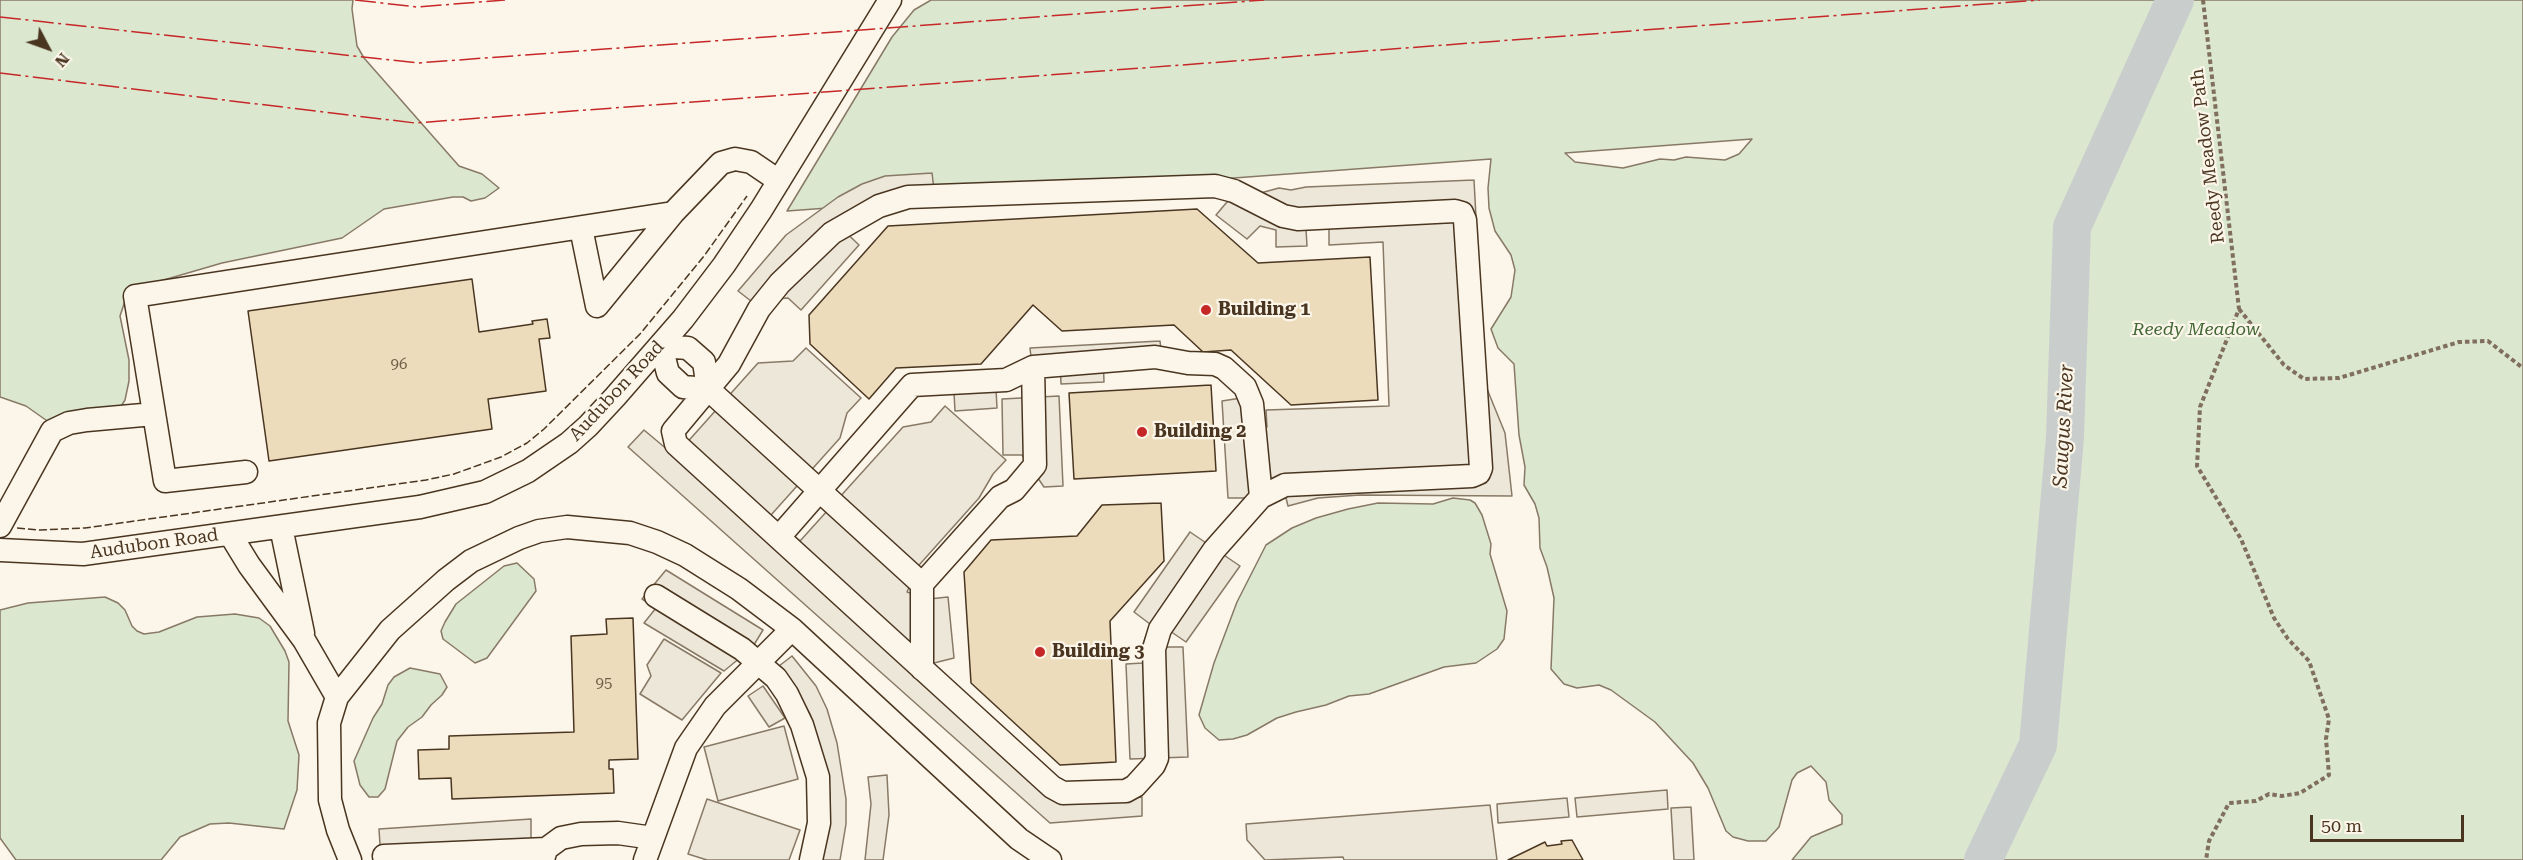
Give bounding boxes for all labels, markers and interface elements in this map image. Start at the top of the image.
north arrow [18,18,78,78]
text: N [51,49,73,71]
street label: Reedy Meadow Path [2187,67,2229,245]
place label: Building 1 [1218,299,1310,321]
marker: Building 1 [1199,303,1213,317]
park label: Reedy Meadow [2132,319,2260,341]
street label: Audubon Road [565,336,669,446]
house number: 96 [391,356,407,374]
water label: Saugus River [2049,363,2079,489]
place label: Building 2 [1154,421,1246,443]
marker: Building 2 [1135,425,1149,439]
street label: Audubon Road [88,524,220,564]
place label: Building 3 [1052,641,1144,663]
marker: Building 3 [1033,645,1047,659]
house number: 95 [596,675,612,693]
scale bar [2313,803,2468,841]
text: 50 m [2321,815,2362,836]

